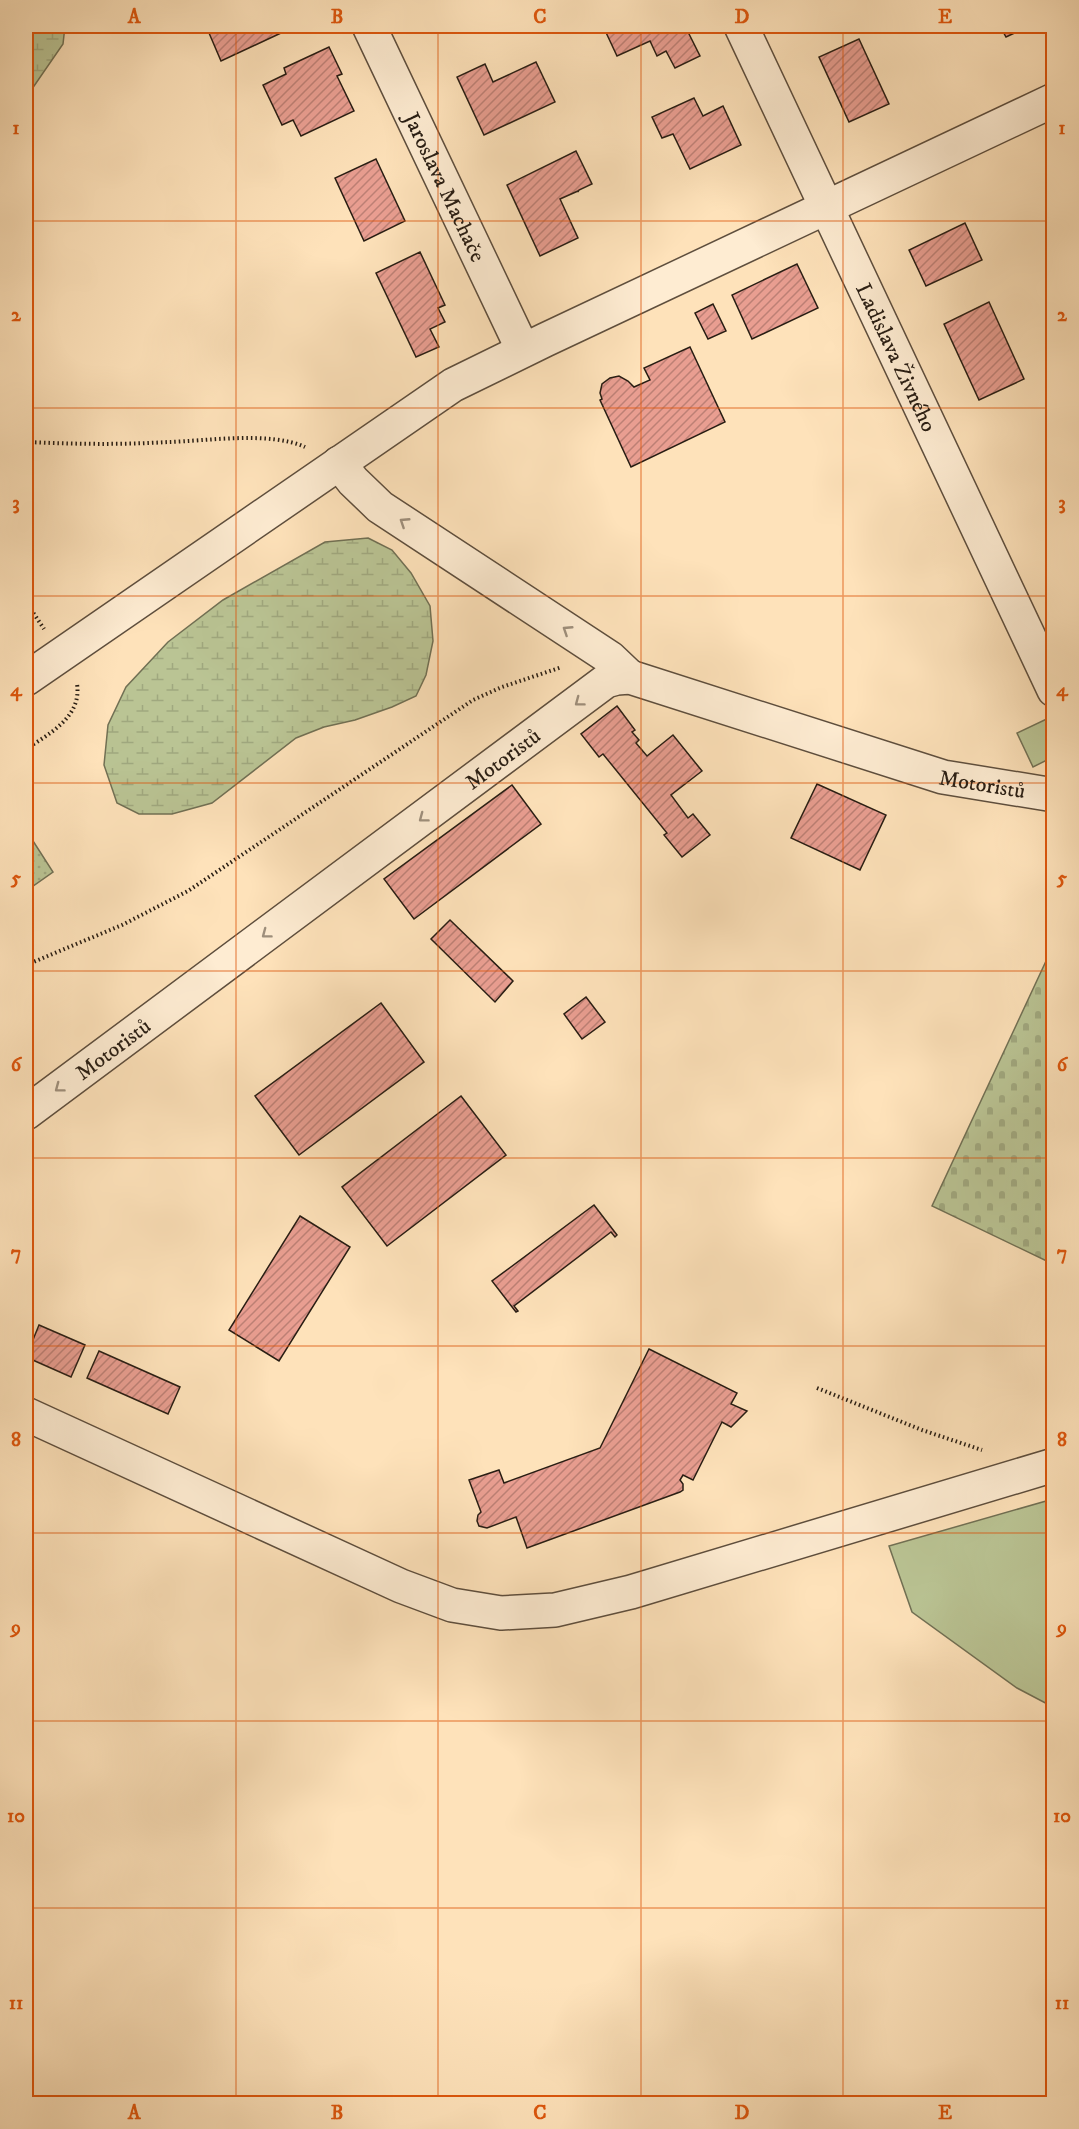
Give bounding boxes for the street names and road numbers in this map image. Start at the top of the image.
street label: Jaroslava Machače [396,107,491,266]
street label: Ladislava Živného [849,279,942,436]
street label: Motoristů [460,723,546,796]
street label: Motoristů [937,765,1027,805]
street label: Motoristů [71,1013,156,1087]

